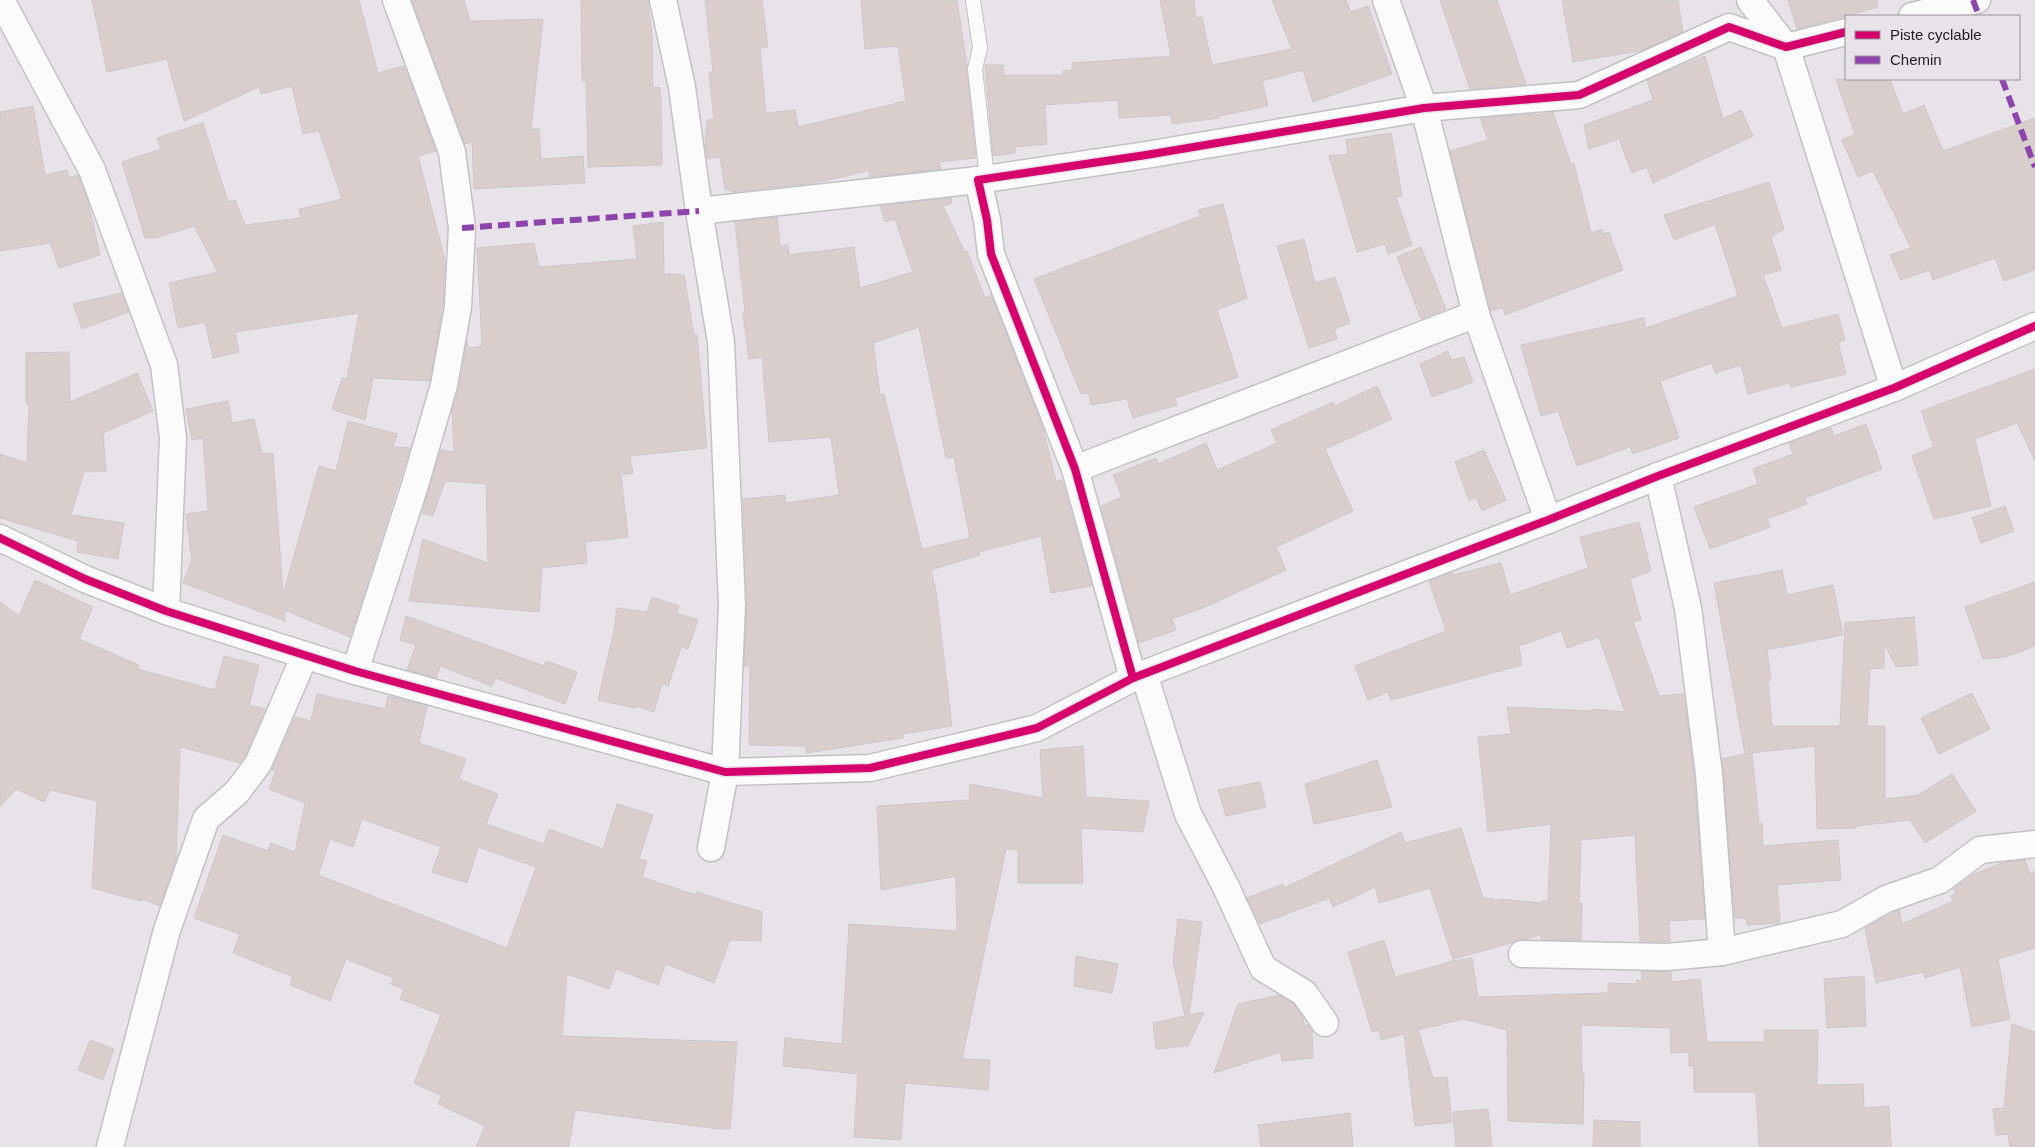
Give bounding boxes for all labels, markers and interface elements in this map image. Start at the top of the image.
legend [1845,15,2020,80]
text: Piste cyclable [1890,26,1982,43]
text: Chemin [1890,51,1942,68]

